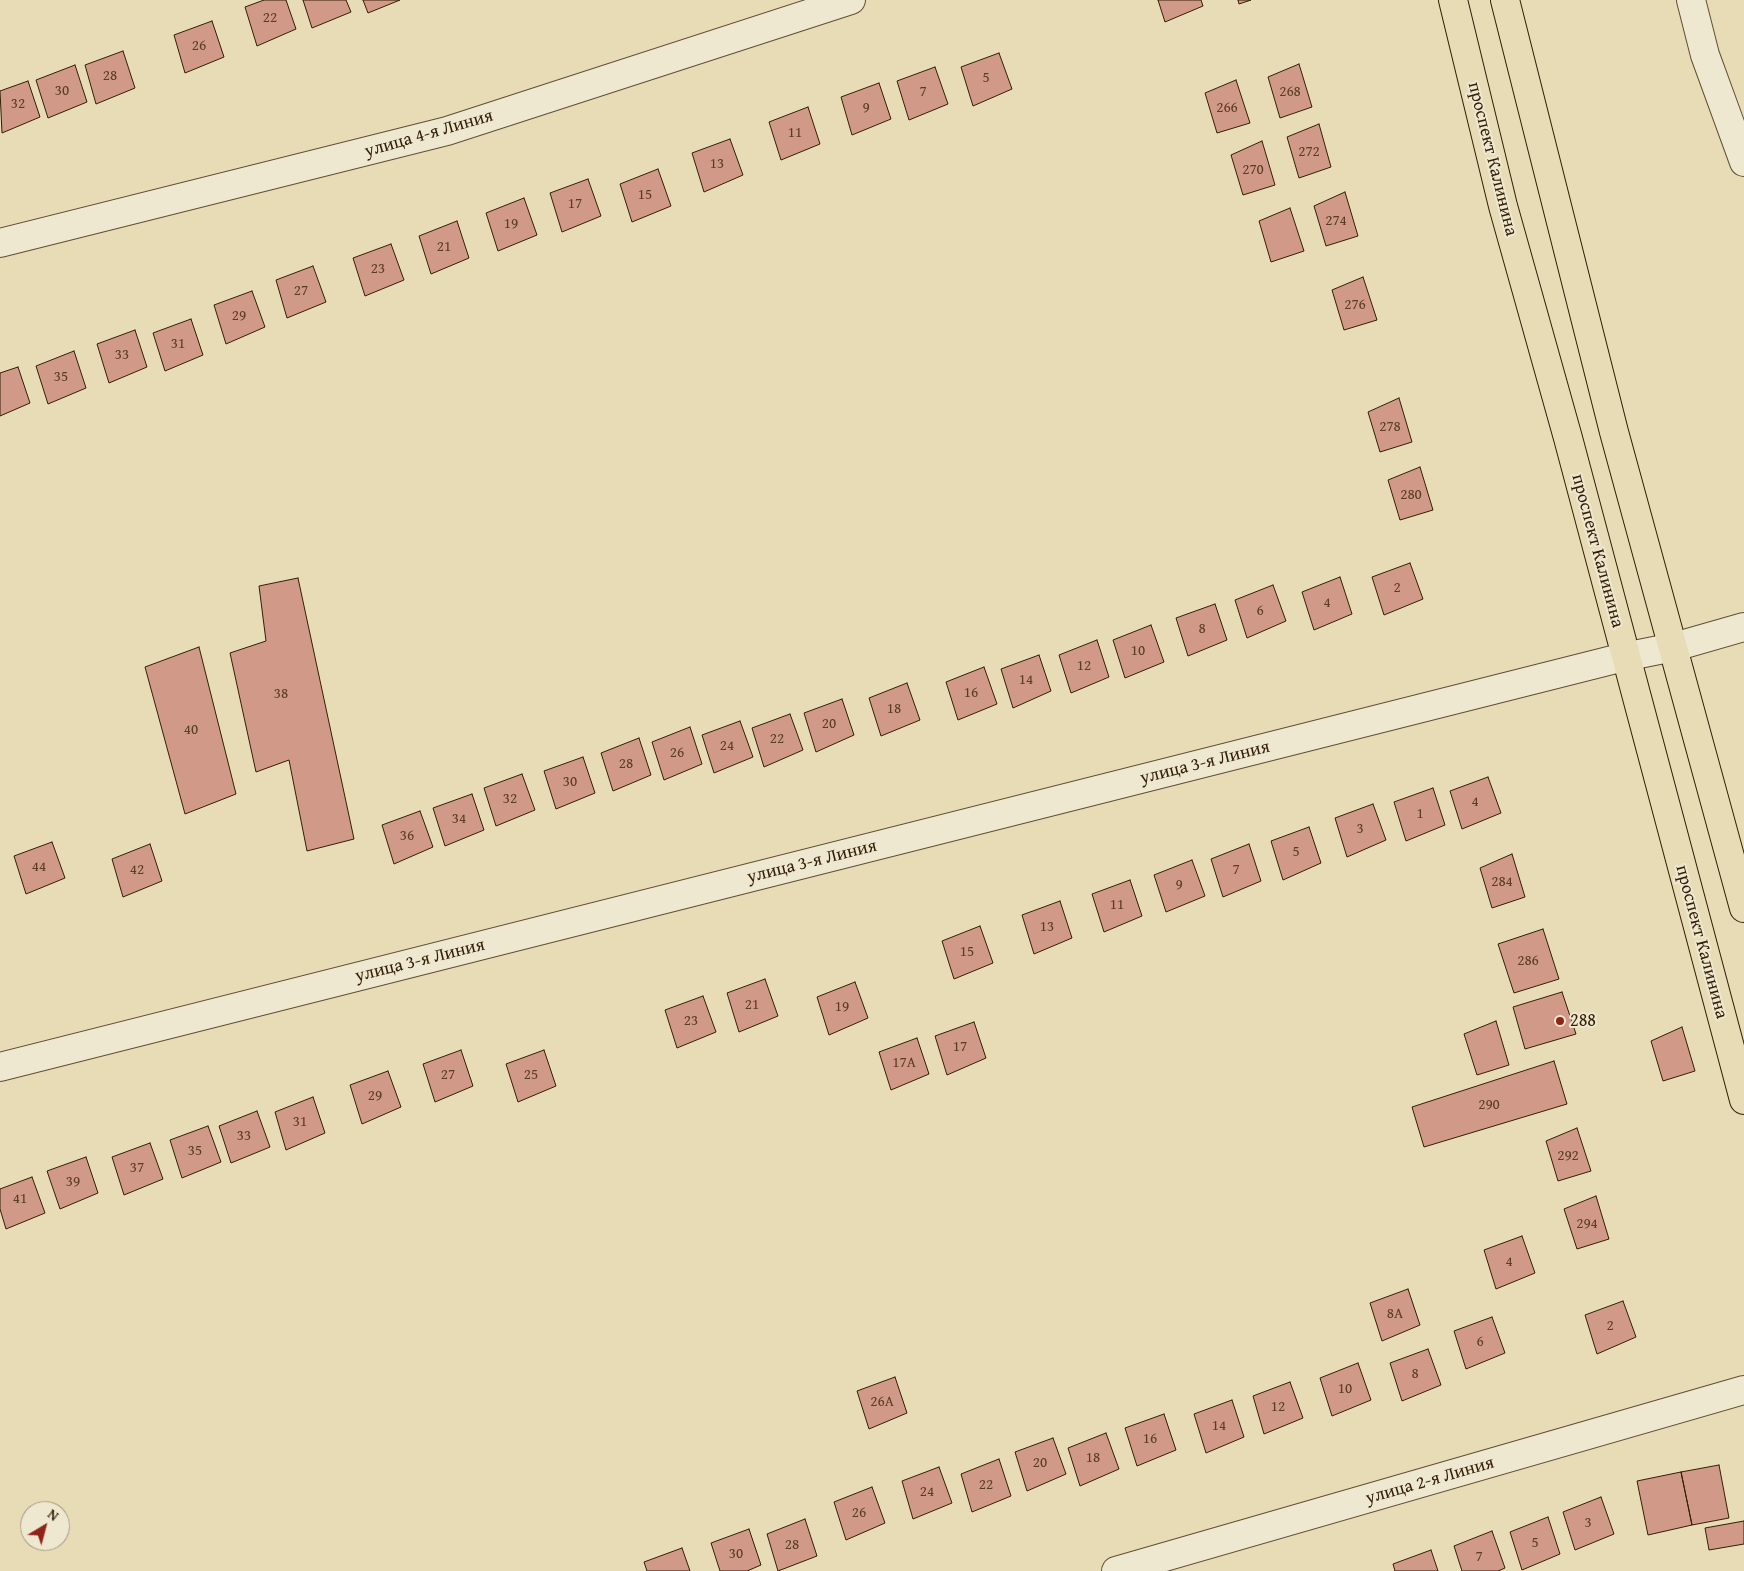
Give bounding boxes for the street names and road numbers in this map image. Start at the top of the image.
street label: проспект Калинина [1462,80,1522,238]
street label: улица 4-я Линия [362,105,496,163]
street label: проспект Калинина [1566,472,1628,630]
street label: улица 3-я Линия [1138,736,1272,790]
street label: улица 3-я Линия [745,835,879,889]
street label: проспект Калинина [1670,863,1732,1021]
street label: улица 3-я Линия [353,934,487,988]
street label: улица 2-я Линия [1363,1452,1497,1510]

